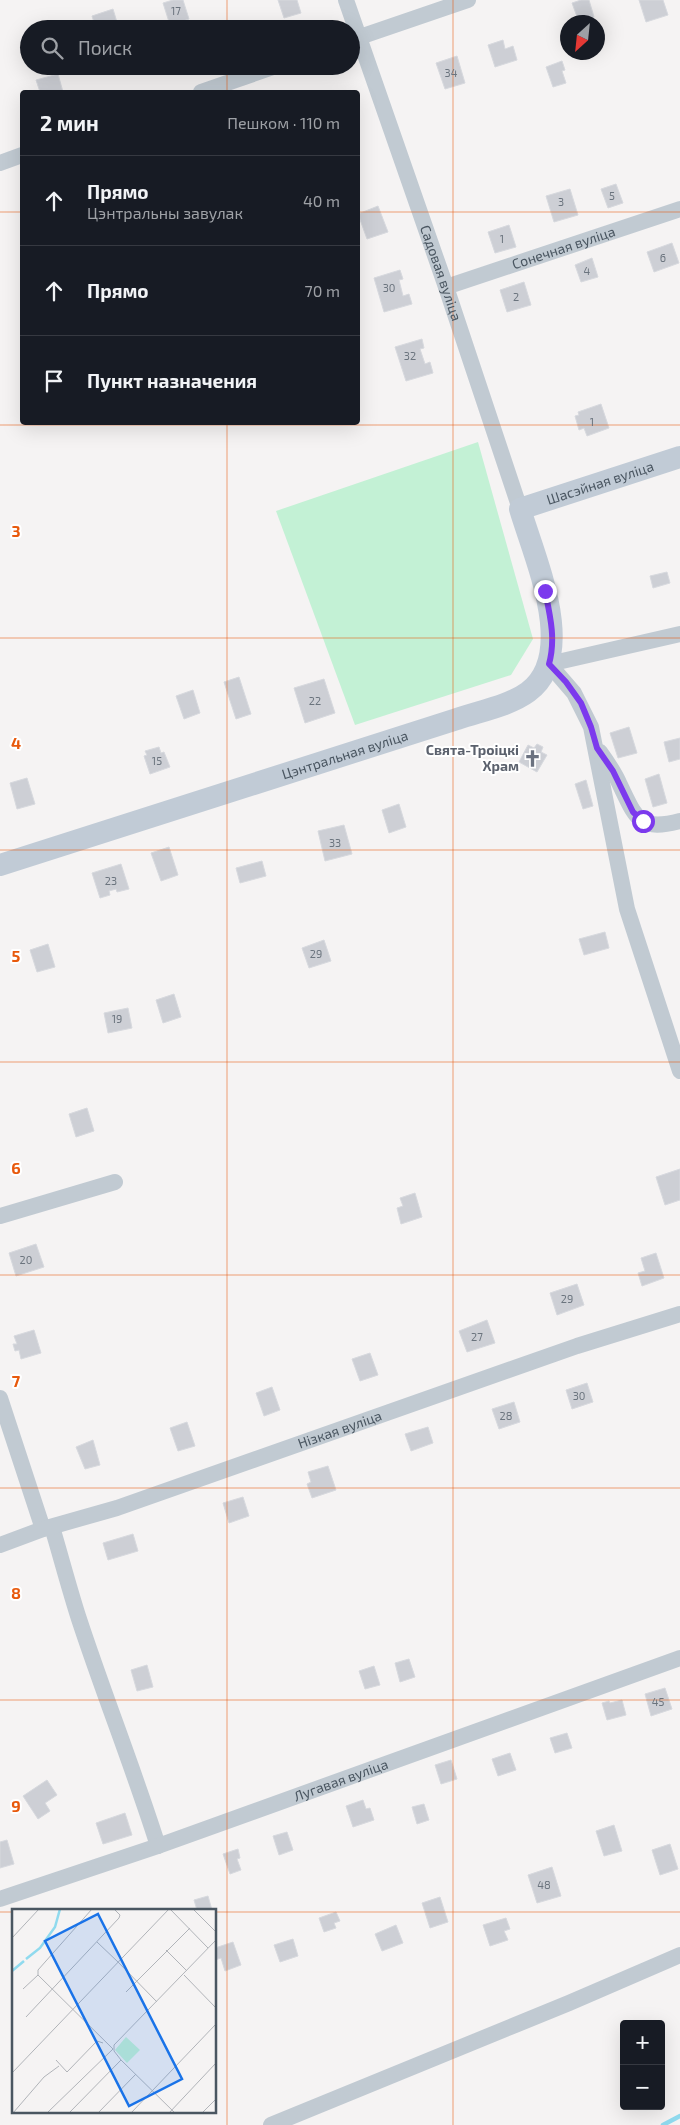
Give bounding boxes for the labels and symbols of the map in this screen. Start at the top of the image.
house number: 17 [171,4,181,17]
north arrow [560,15,605,60]
house number: 34 [445,66,458,79]
house number: 5 [609,189,615,202]
house number: 3 [558,195,564,208]
street label: Сонечная вуліца [510,222,617,272]
street label: Садовая вуліца [417,223,466,323]
house number: 1 [500,232,504,245]
house number: 6 [660,251,666,264]
house number: 4 [584,264,591,277]
house number: 30 [383,281,395,294]
house number: 2 [513,290,519,303]
house number: 32 [404,349,416,362]
house number: 1 [590,415,594,428]
street label: Шасэйная вуліца [544,457,656,508]
text: 3 [11,521,21,540]
route end [534,580,557,603]
house number: 22 [309,694,321,707]
street label: Цэнтральная вуліца [279,726,410,782]
text: 4 [11,733,21,752]
place label: Свята-Троіцкі Храм [426,741,519,774]
church icon: Свята-Троіцкі Храм [523,748,543,768]
house number: 15 [152,754,162,767]
route start [632,810,655,833]
house number: 33 [329,836,341,849]
house number: 23 [105,874,117,887]
text: 5 [12,946,21,965]
house number: 29 [310,947,322,960]
house number: 19 [112,1012,122,1025]
text: 6 [11,1158,21,1177]
house number: 20 [20,1253,32,1266]
house number: 29 [561,1292,573,1305]
house number: 27 [471,1330,483,1343]
text: 7 [12,1371,21,1390]
house number: 30 [573,1389,585,1402]
street label: Нізкая вуліца [295,1406,384,1452]
house number: 28 [500,1409,512,1422]
text: 8 [11,1583,21,1602]
house number: 45 [652,1695,664,1708]
street label: Лугавая вуліца [291,1755,390,1804]
text: 9 [11,1796,21,1815]
house number: 48 [537,1878,551,1891]
inset map [12,1909,216,2112]

